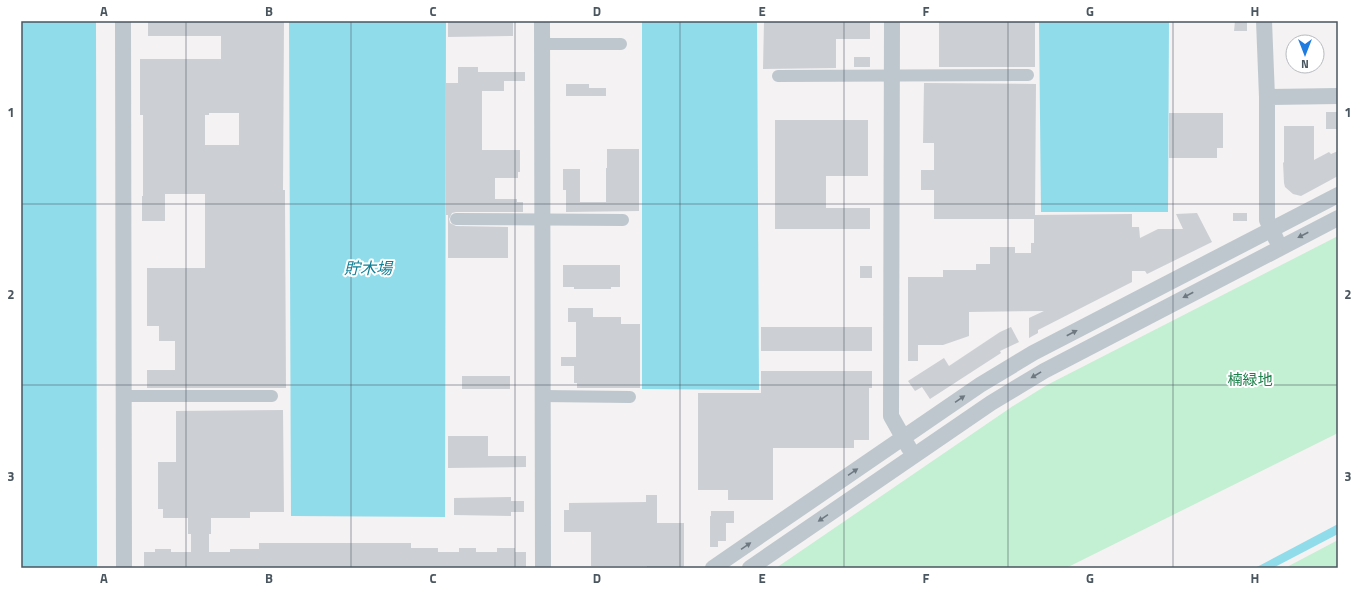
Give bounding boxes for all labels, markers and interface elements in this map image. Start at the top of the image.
text: A [100,1,108,21]
text: B [265,1,273,21]
text: C [429,1,437,21]
text: D [593,1,601,21]
text: E [758,1,766,21]
text: F [923,1,930,21]
text: G [1086,1,1094,21]
text: H [1251,1,1259,21]
north arrow [1285,34,1325,74]
text: N [1301,56,1309,72]
text: 1 [7,102,15,122]
text: 1 [1344,102,1352,122]
one-way arrow [1297,232,1309,238]
water label: 貯木場 [344,256,394,280]
text: 2 [7,284,15,304]
text: 2 [1344,284,1352,304]
one-way arrow [1182,292,1194,298]
one-way arrow [1066,329,1078,336]
park label: 楠緑地 [1227,368,1273,391]
one-way arrow [1030,372,1042,379]
one-way arrow [955,395,965,403]
text: 3 [7,466,15,486]
text: 3 [1344,466,1352,486]
one-way arrow [847,469,859,476]
one-way arrow [818,514,828,522]
one-way arrow [740,542,751,550]
text: A [100,568,108,588]
text: B [265,568,273,588]
text: C [429,568,437,588]
text: D [593,568,601,588]
text: E [758,568,766,588]
text: F [923,568,930,588]
text: G [1086,568,1094,588]
text: H [1251,568,1259,588]

